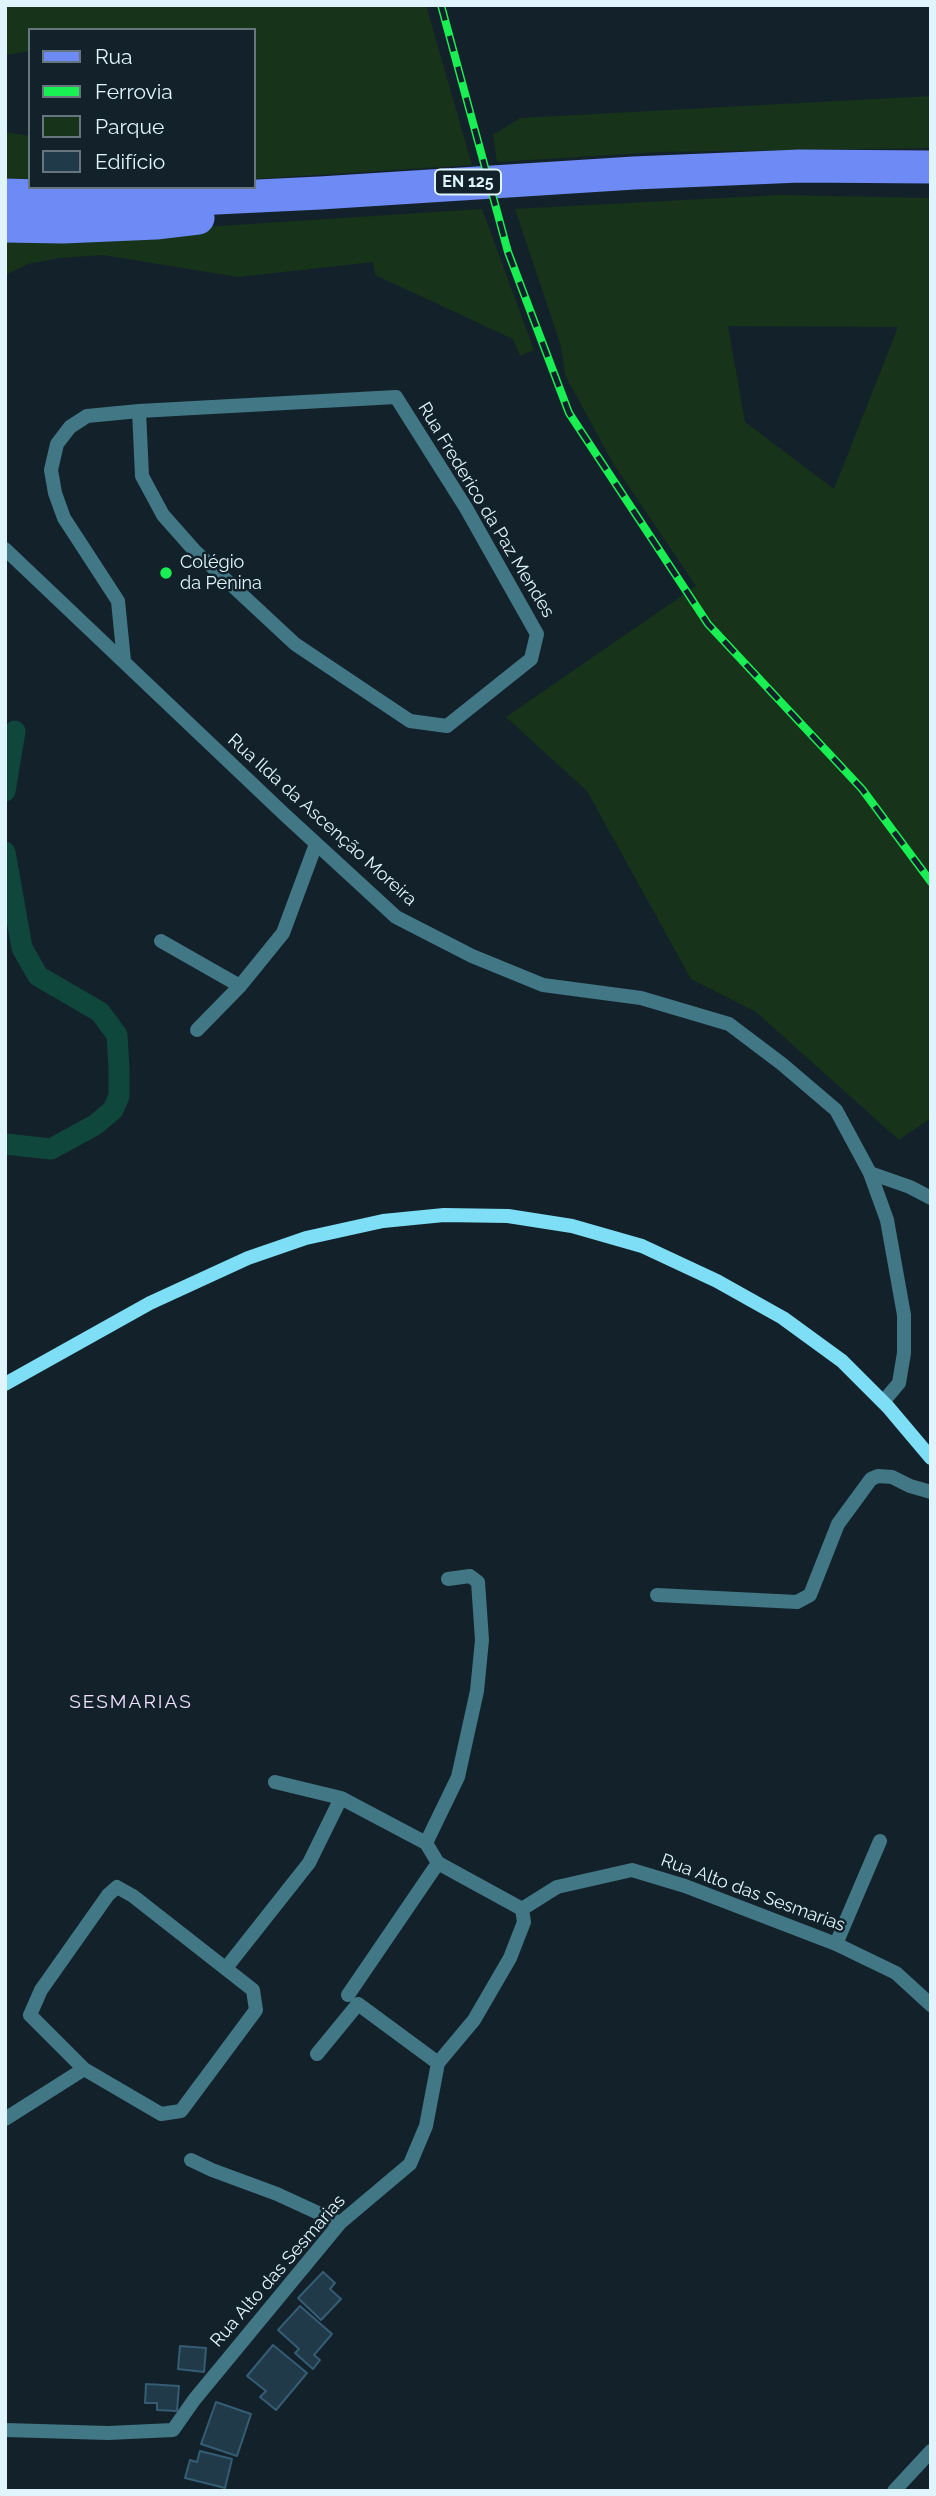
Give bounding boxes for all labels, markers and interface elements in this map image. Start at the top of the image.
legend [28,28,256,189]
text: Rua [95,44,132,69]
text: Ferrovia [95,79,173,104]
text: Parque [95,114,164,139]
text: Edifício [95,149,165,174]
road number: EN 125 [435,170,501,194]
street label: Rua Frederico da Paz Mendes [413,398,559,622]
place label: Colégio da Penina [180,552,262,594]
marker: Colégio da Penina [158,565,174,581]
street label: Rua Ilda da Ascenção Moreira [223,729,421,911]
district label: SESMARIAS [70,1691,192,1713]
street label: Rua Alto das Sesmarias [658,1850,848,1936]
street label: Rua Alto das Sesmarias [206,2191,350,2351]

